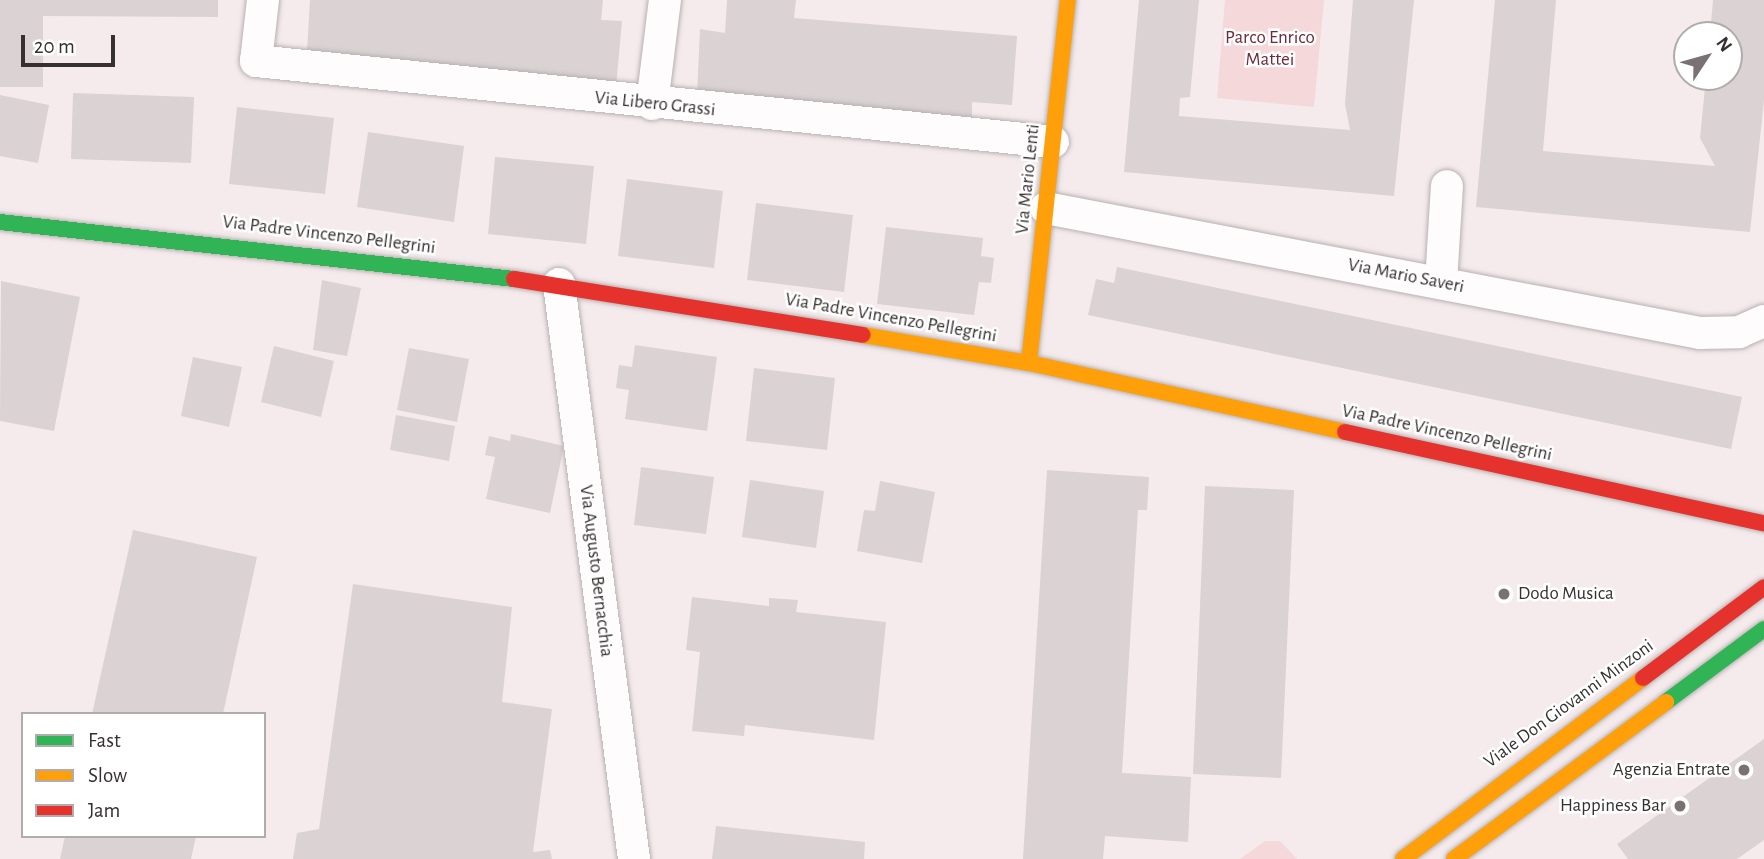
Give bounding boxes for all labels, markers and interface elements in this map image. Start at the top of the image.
scale bar [24,21,119,65]
north arrow [1673,21,1743,91]
park label: Parco Enrico Mattei [1225,27,1315,71]
text: N [1712,34,1735,55]
text: 20 m [34,36,75,57]
street label: Via Libero Grassi [594,86,716,122]
street label: Via Mario Lenti [1011,123,1045,235]
street label: Via Padre Vincenzo Pellegrini [221,211,437,259]
street label: Via Mario Saveri [1346,254,1466,298]
street label: Via Padre Vincenzo Pellegrini [783,288,999,348]
street label: Via Padre Vincenzo Pellegrini [1340,400,1554,466]
street label: Via Augusto Bernacchia [574,484,618,658]
place label: Dodo Musica [1518,583,1614,605]
marker: Dodo Musica [1496,586,1512,602]
street label: Viale Don Giovanni Minzoni [1480,635,1658,773]
legend [21,712,266,838]
text: Fast [88,730,121,751]
place label: Agenzia Entrate [1613,759,1730,781]
marker: Agenzia Entrate [1736,762,1752,778]
text: Slow [88,765,127,786]
place label: Happiness Bar [1560,795,1666,817]
marker: Happiness Bar [1672,798,1688,814]
text: Jam [88,800,120,821]

